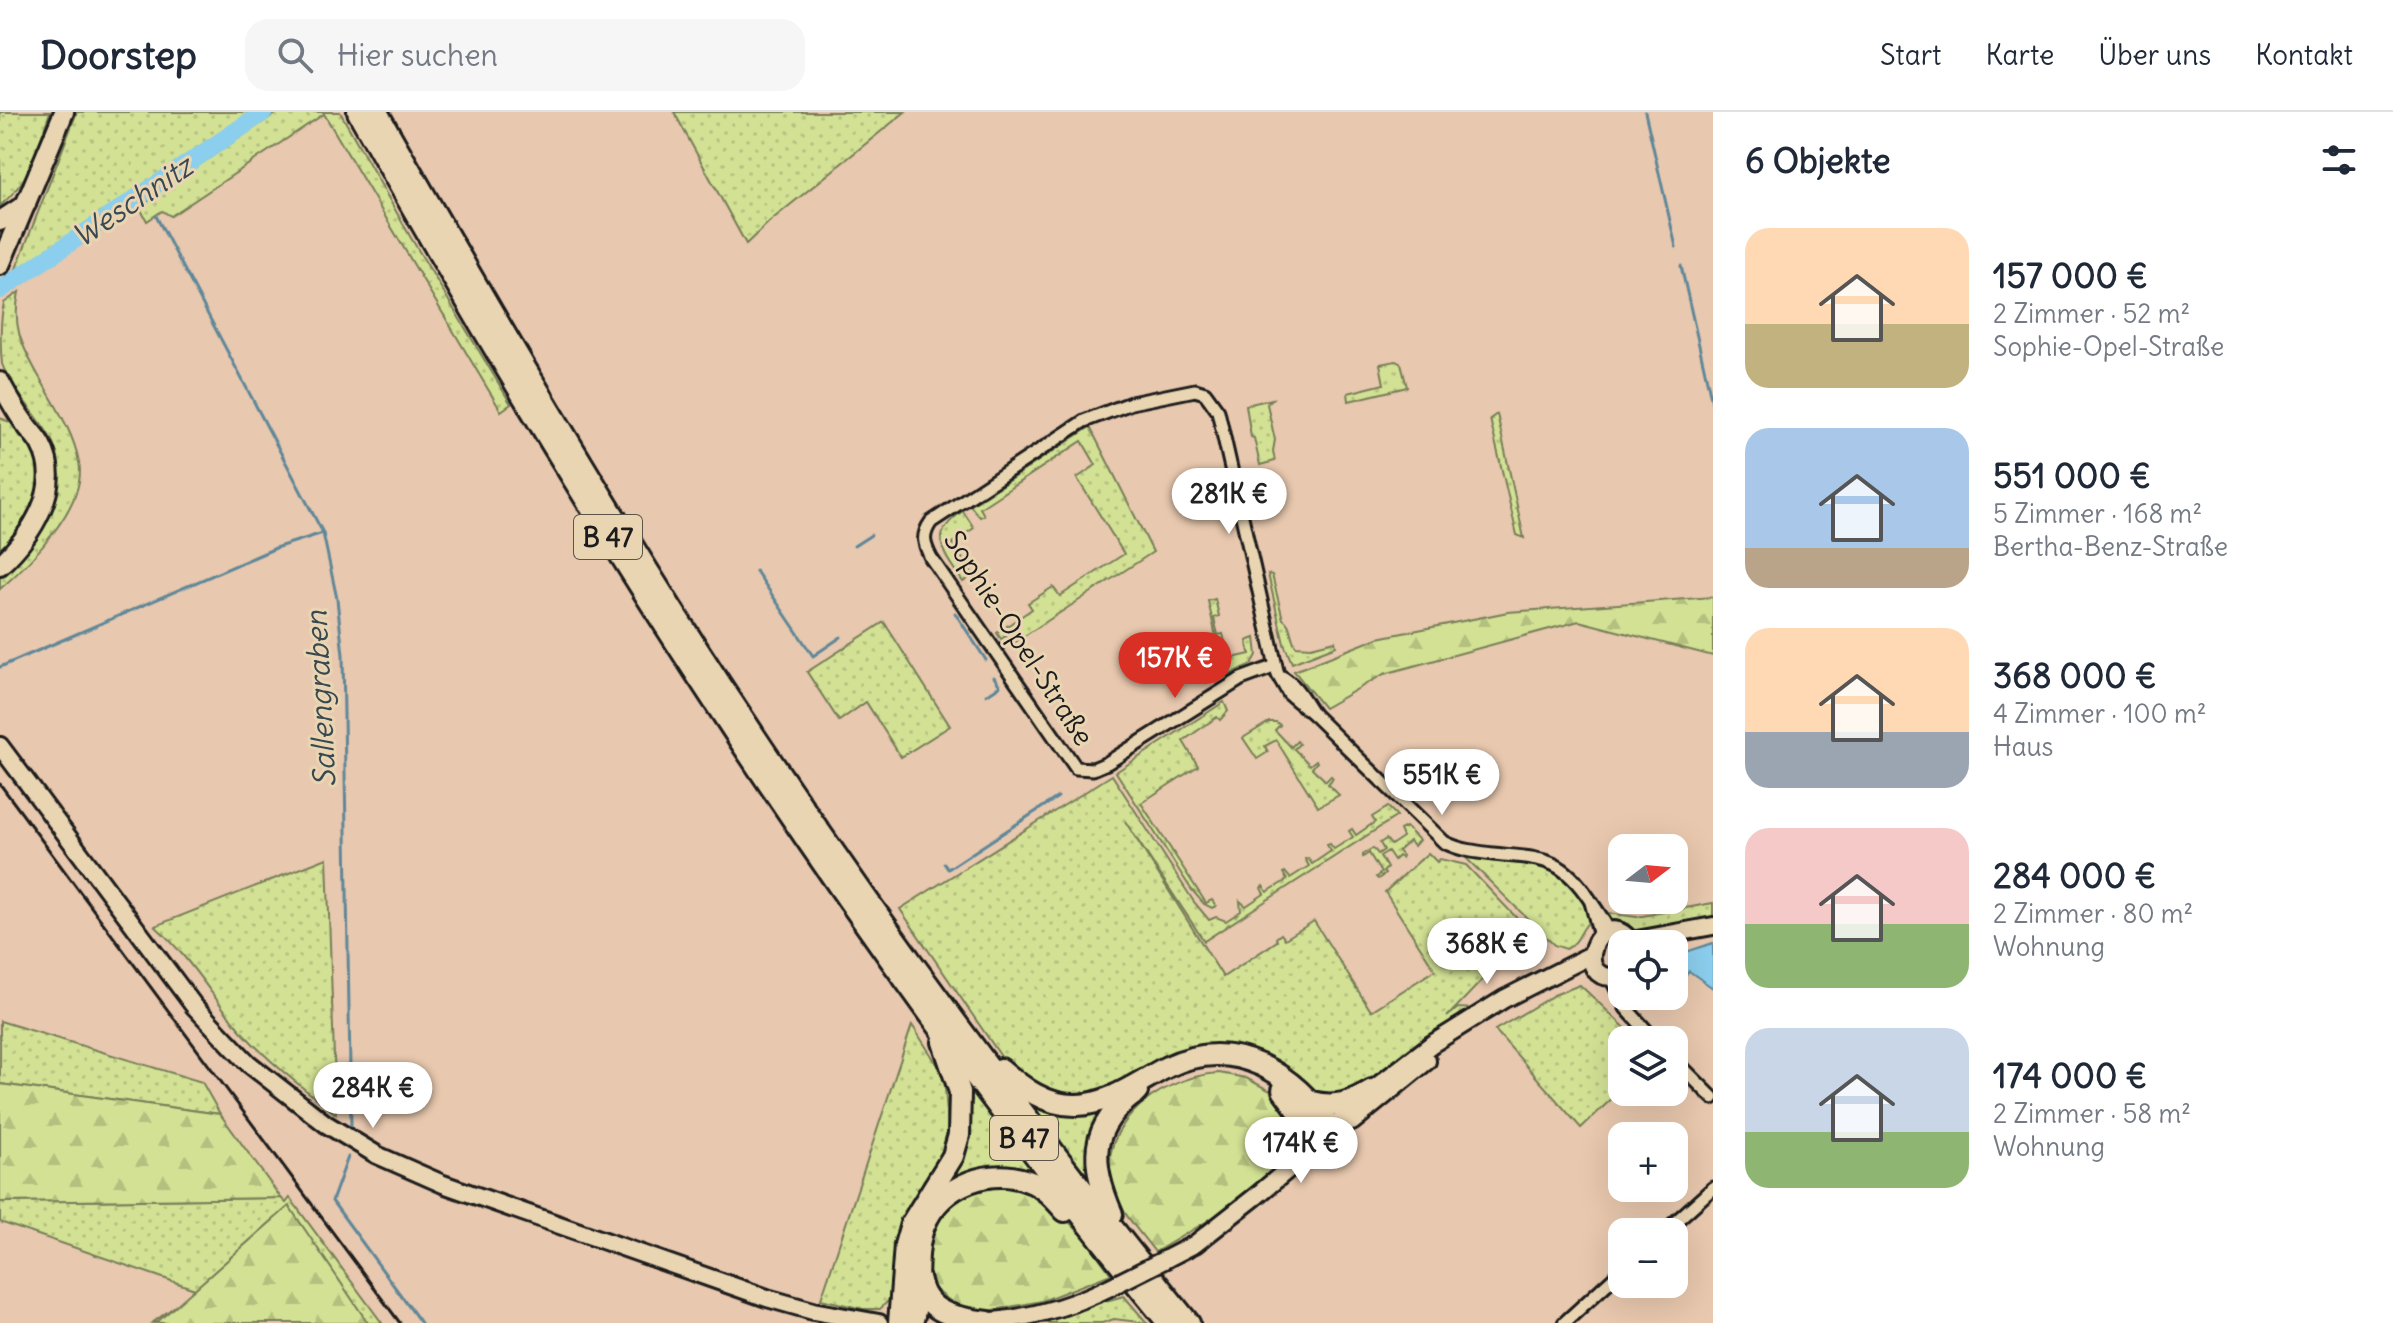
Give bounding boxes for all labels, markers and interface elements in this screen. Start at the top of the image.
search box [245,19,805,91]
text: Doorstep [40,32,197,79]
icon: search [273,33,317,77]
text: Hier suchen [337,36,498,74]
text: Start [1880,37,1942,73]
text: Karte [1986,37,2054,73]
text: Über uns [2098,37,2211,73]
text: Kontakt [2255,37,2353,73]
icon: filters [2317,138,2361,182]
text: 6 Objekte [1745,139,1890,182]
water label: Weschnitz [65,145,202,255]
text: 157 000 € [1993,254,2148,297]
icon: home [1809,260,1905,356]
text: 2 Zimmer · 52 m² [1993,297,2190,330]
text: Sophie-Opel-Straße [1993,330,2224,363]
text: 551 000 € [1993,454,2151,497]
icon: home [1809,460,1905,556]
pin: 281K € [1164,468,1294,536]
text: 281K € [1190,477,1268,510]
text: 5 Zimmer · 168 m² [1993,497,2202,530]
road number: B 47 [574,515,642,559]
street label: Sophie-Opel-Straße [936,524,1102,752]
text: Bertha-Benz-Straße [1993,530,2228,563]
water label: Sallengraben [296,609,344,788]
pin: 157K € [1110,632,1240,700]
text: 157K € [1137,641,1214,674]
text: 368 000 € [1993,654,2157,697]
icon: home [1809,660,1905,756]
text: 4 Zimmer · 100 m² [1993,697,2206,730]
text: Haus [1993,730,2053,763]
pin: 551K € [1377,749,1507,817]
text: 551K € [1402,758,1482,791]
north arrow [1608,834,1688,914]
map controls [1608,834,1688,1298]
text: 284 000 € [1993,854,2156,897]
icon: home [1809,860,1905,956]
text: 2 Zimmer · 80 m² [1993,897,2193,930]
pin: 368K € [1422,918,1552,986]
text: 368K € [1445,927,1529,960]
button: locate [1608,930,1688,1010]
text: Wohnung [1993,930,2105,963]
button: layers [1608,1026,1688,1106]
text: 174 000 € [1993,1054,2147,1097]
icon: home [1809,1060,1905,1156]
pin: 284K € [308,1062,438,1130]
text: 284K € [331,1071,415,1104]
text: 2 Zimmer · 58 m² [1993,1097,2191,1130]
road number: B 47 [990,1116,1058,1160]
pin: 174K € [1236,1117,1366,1185]
button: + [1608,1122,1688,1202]
text: 174K € [1263,1126,1339,1159]
text: Wohnung [1993,1130,2105,1163]
button: − [1608,1218,1688,1298]

